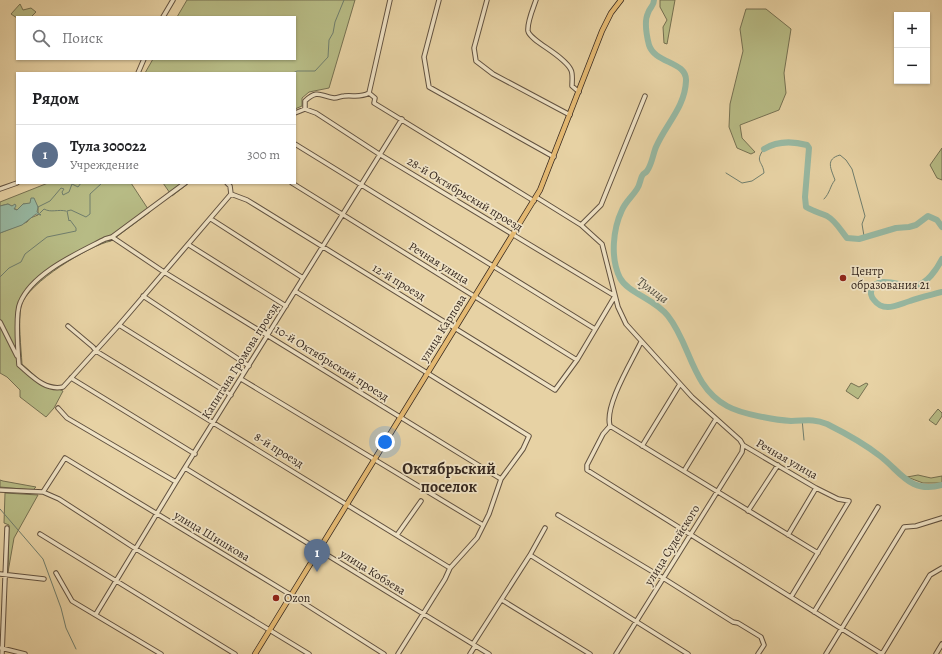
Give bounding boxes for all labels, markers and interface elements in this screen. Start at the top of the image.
map controls [894,12,930,84]
button: + [894,12,930,48]
search box [16,16,296,60]
icon: search [30,27,52,49]
text: Поиск [62,28,103,48]
button: − [894,48,930,84]
text: Рядом [32,87,79,110]
text: Тула 300022 [70,136,146,156]
text: 1 [43,146,47,163]
text: 300 m [247,146,280,163]
street label: 28-й Октябрьский проезд [404,153,526,235]
text: Учреждение [70,156,139,173]
street label: Речная улица [406,238,473,288]
street label: 12-й проезд [369,260,429,304]
place label: Центр образования 21 [851,263,930,293]
water label: Тулица [634,273,672,307]
marker: Центр образования 21 [838,273,848,283]
street label: улица Карпова [415,291,470,366]
street label: Капитана Громова проезд [198,300,282,422]
street label: 10-й Октябрьский проезд [272,321,392,405]
street label: 8-й проезд [251,429,307,472]
your location [375,432,395,452]
street label: Речная улица [753,435,821,483]
district label: Октябрьский поселок [402,458,496,498]
street label: улица Судейского [640,502,703,589]
street label: улица Шишкова [170,507,253,565]
pin: 1 [304,539,330,572]
street label: улица Кобзева [336,545,409,599]
place label: Ozon [284,590,311,606]
marker: Ozon [271,593,281,603]

